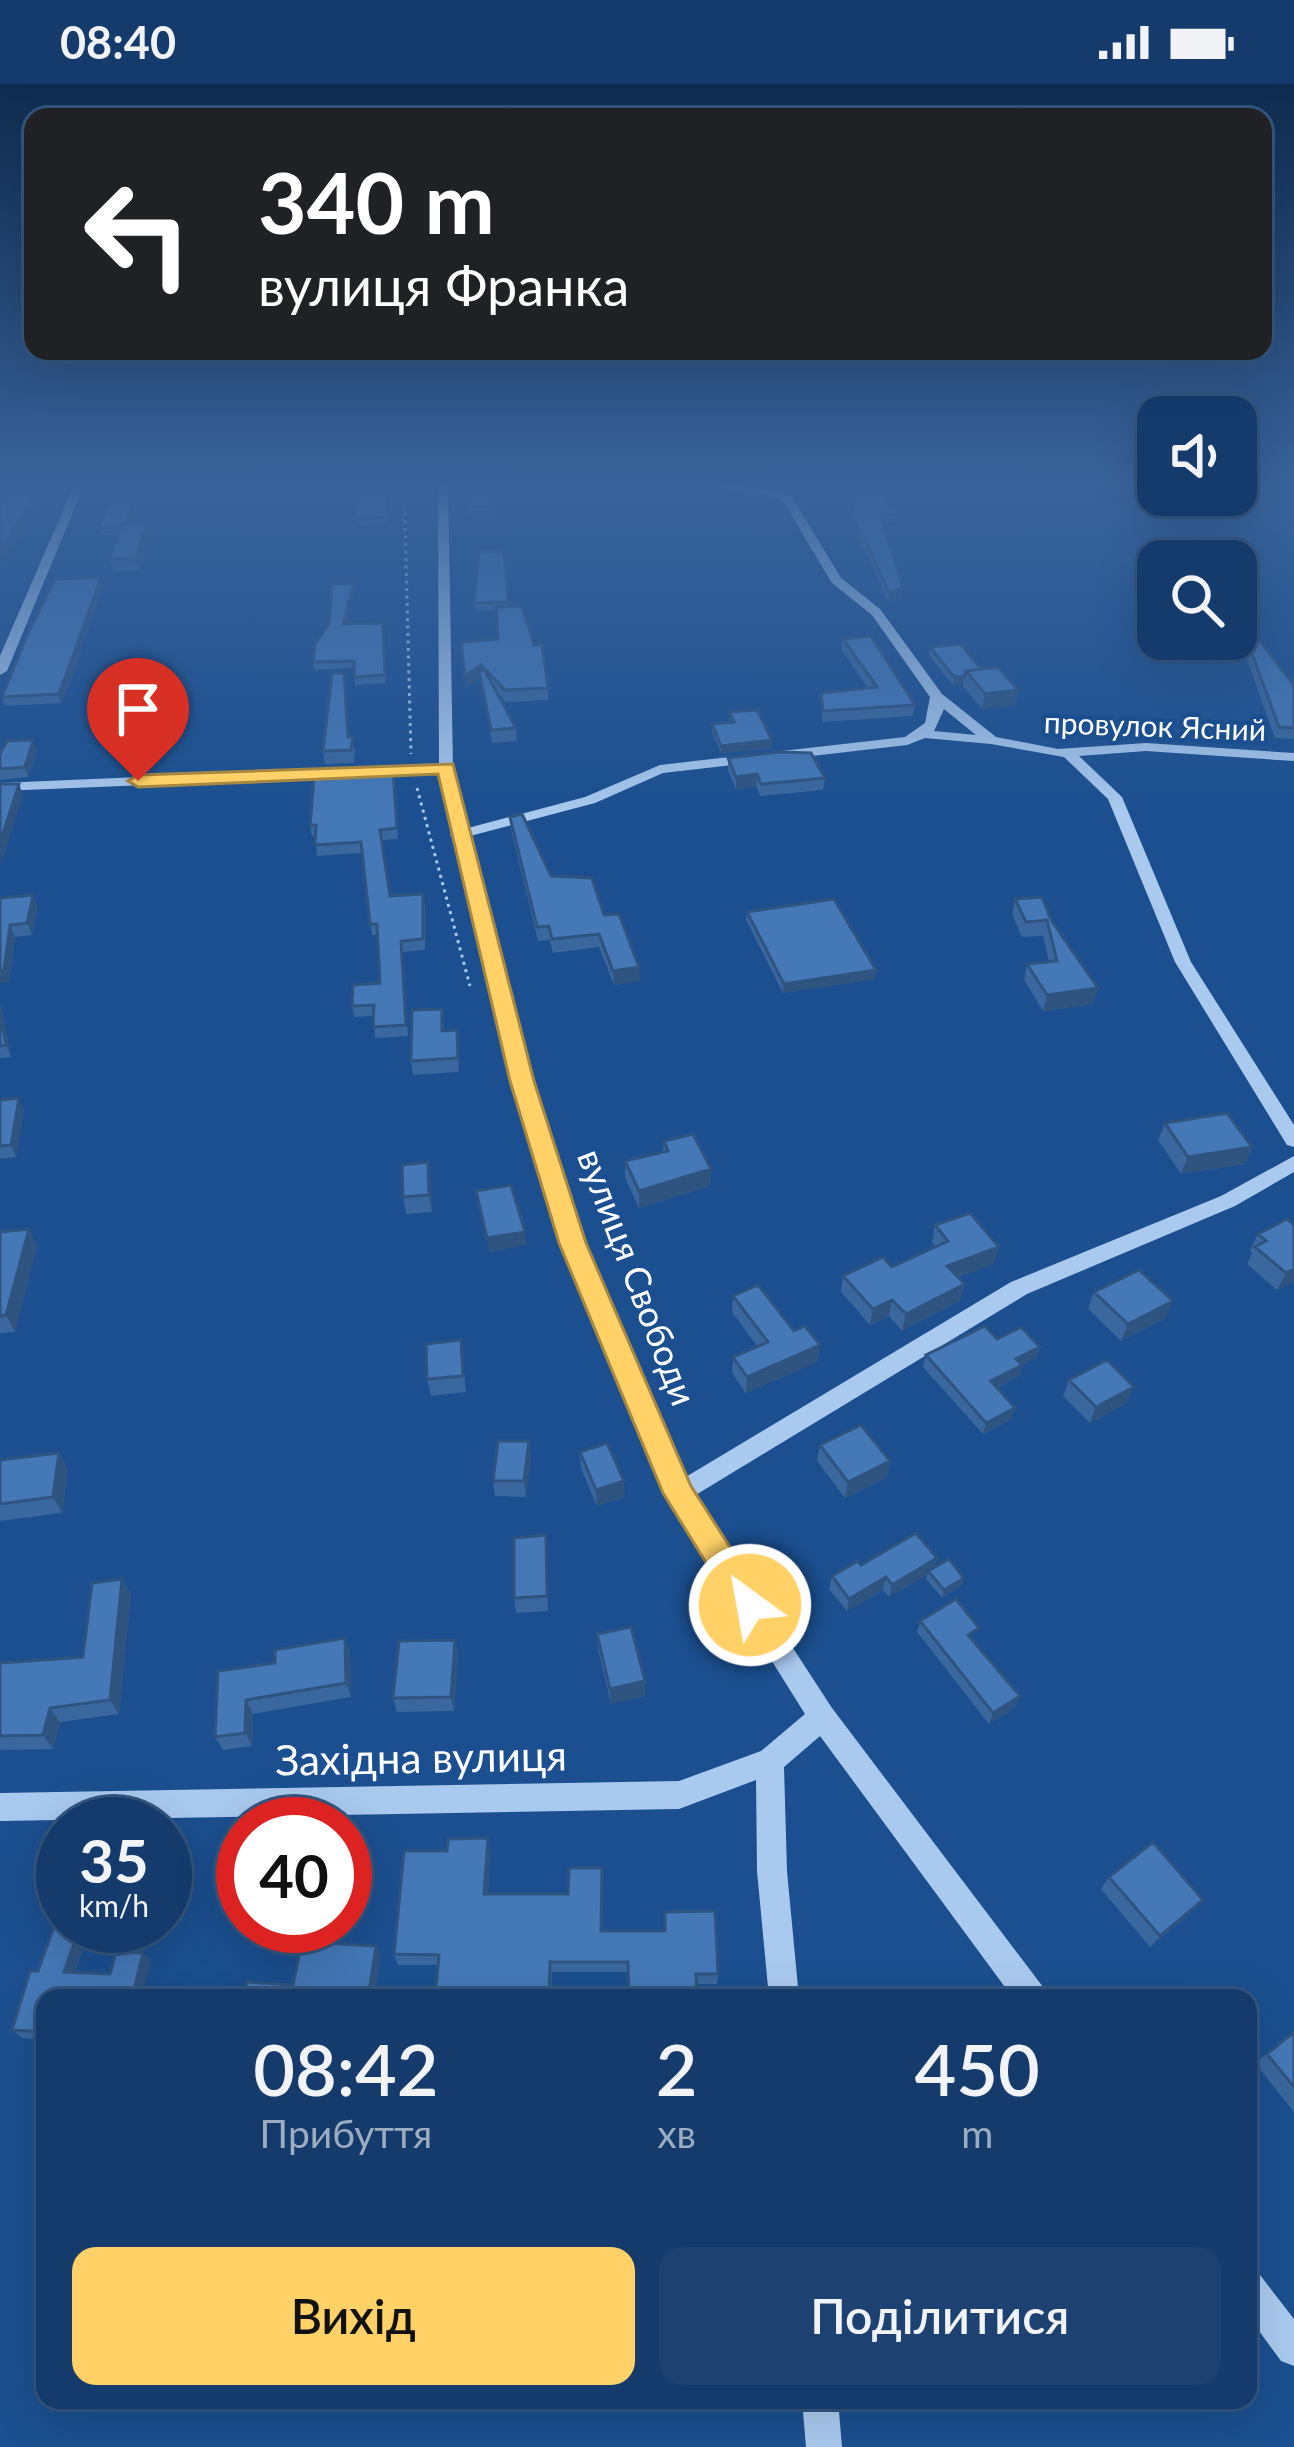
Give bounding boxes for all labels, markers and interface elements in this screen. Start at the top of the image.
text: 08:40 [60,15,176,69]
text: 340 m [258,151,495,252]
icon: left [60,156,216,312]
text: вулиця Франка [258,253,629,318]
map controls [1137,396,1257,660]
button: sound [1137,396,1257,516]
button: search [1137,540,1257,660]
pin [87,658,189,781]
icon: arrive [105,676,171,742]
street label: провулок Ясний [1043,703,1267,747]
street label: вулиця Свободи [569,1143,707,1411]
position arrow [687,1542,813,1668]
street label: Західна вулиця [275,1729,567,1785]
speed limit sign: 40 [216,1797,372,1953]
text: 35 [79,1824,149,1896]
text: km/h [79,1887,149,1923]
text: 08:42 [253,2025,438,2111]
text: 2 [656,2025,697,2111]
text: 450 [915,2025,1040,2111]
text: Прибуття [260,2110,432,2156]
text: хв [657,2110,696,2156]
text: m [961,2110,993,2156]
button: Вихід [72,2247,635,2385]
button: Поділитися [659,2247,1221,2385]

